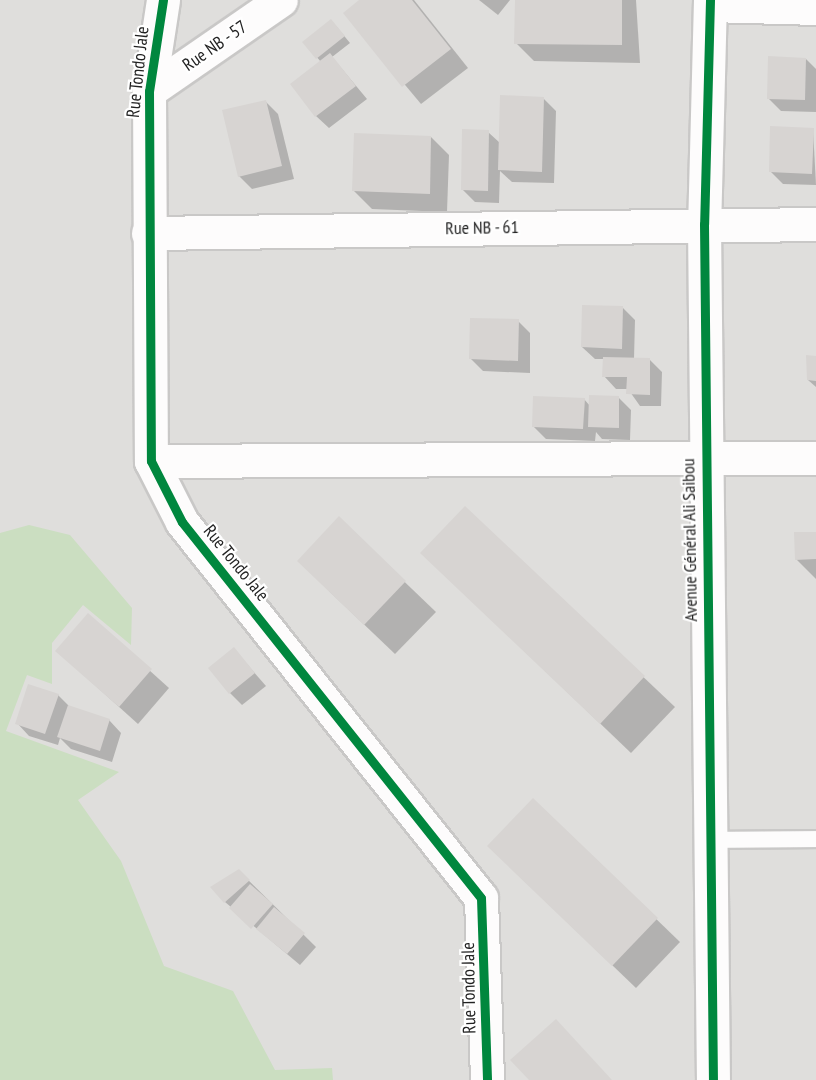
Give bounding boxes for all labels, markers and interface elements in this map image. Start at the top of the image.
street label: Rue NB - 57 [178,16,252,76]
street label: Rue Tondo Jale [122,25,154,119]
street label: Rue NB - 61 [444,217,520,239]
street label: Avenue Général Ali Saibou [678,458,702,622]
street label: Rue Tondo Jale [199,520,273,606]
street label: Rue Tondo Jale [457,942,481,1034]

